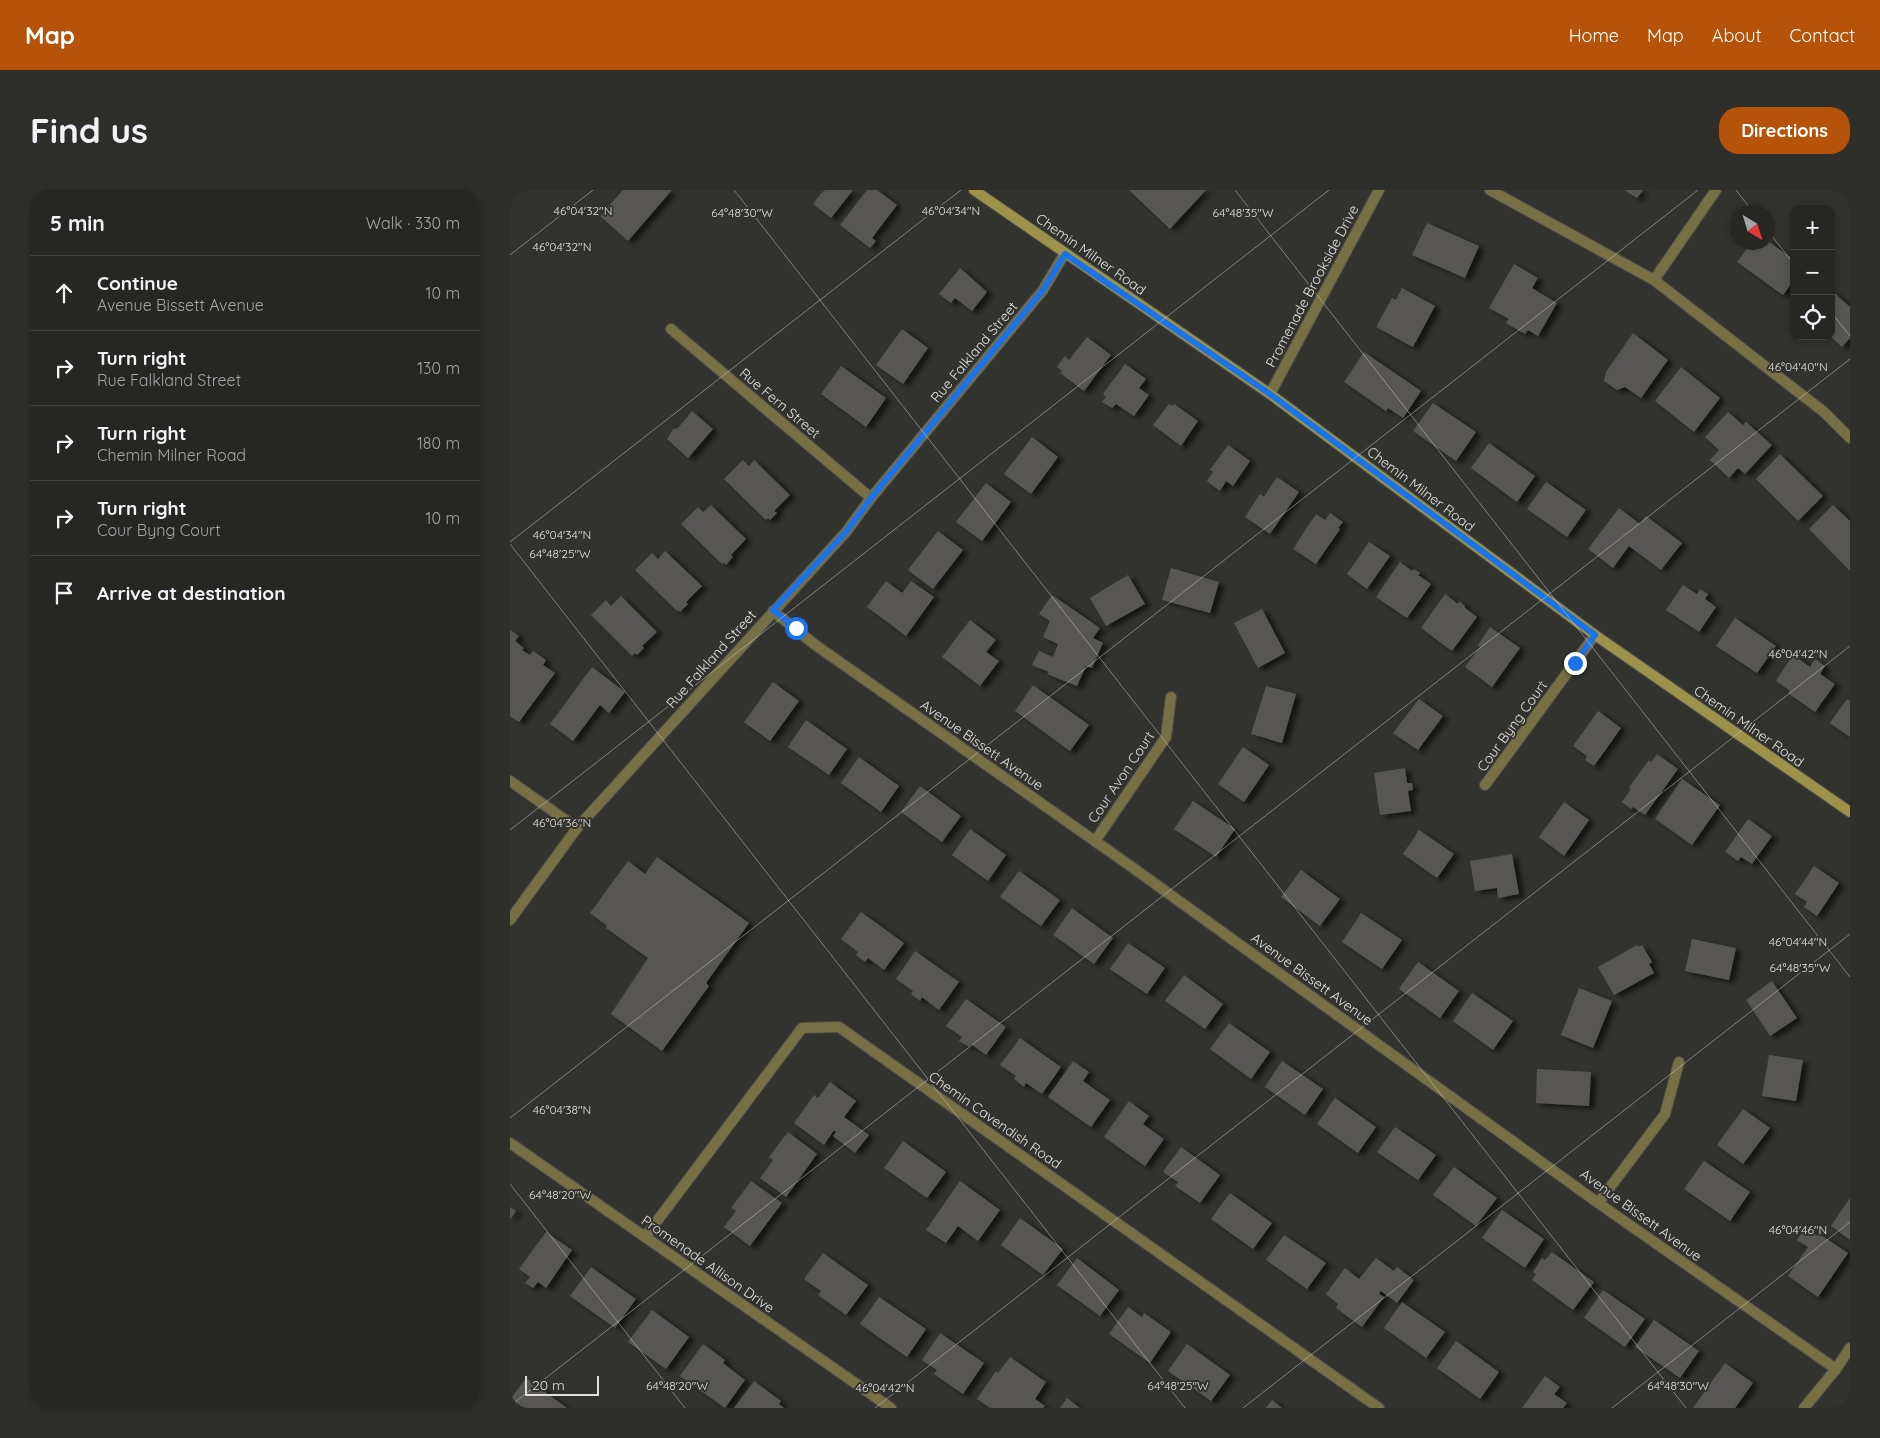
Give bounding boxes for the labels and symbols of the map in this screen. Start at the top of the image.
street label: Promenade Brookside Drive [1261,202,1363,370]
text: 46°04'32"N [554,203,612,218]
text: 46°04'34"N [922,203,980,218]
text: 64°48'30"W [711,205,773,220]
text: 64°48'35"W [1212,205,1274,220]
north arrow [1730,205,1775,250]
street label: Chemin Milner Road [1032,209,1150,299]
text: 46°04'32"N [533,239,591,254]
street label: Rue Falkland Street [927,298,1022,406]
text: 46°04'40"N [1768,359,1828,374]
street label: Rue Fern Street [736,364,824,442]
street label: Chemin Milner Road [1363,443,1479,535]
text: 46°04'34"N [533,527,591,542]
text: 64°48'25"W [529,546,591,561]
street label: Rue Falkland Street [662,606,760,712]
route start [785,617,808,640]
text: 46°04'42"N [1769,646,1827,661]
route end [1564,652,1587,675]
street label: Cour Byng Court [1473,677,1551,775]
street label: Chemin Milner Road [1690,681,1808,771]
street label: Avenue Bissett Avenue [917,696,1047,794]
street label: Cour Avon Court [1084,727,1158,826]
text: 46°04'36"N [533,815,591,830]
street label: Avenue Bissett Avenue [1248,929,1376,1029]
text: 46°04'44"N [1769,934,1827,949]
text: 64°48'35"W [1769,960,1831,975]
street label: Chemin Cavendish Road [925,1067,1065,1173]
text: 46°04'38"N [533,1102,591,1117]
street label: Avenue Bissett Avenue [1577,1165,1705,1265]
text: 64°48'20"W [529,1187,591,1202]
street label: Promenade Allison Drive [638,1211,778,1317]
text: 46°04'46"N [1769,1222,1827,1237]
scale bar [525,1373,599,1396]
text: 64°48'20"W [646,1378,708,1393]
text: 64°48'25"W [1147,1378,1209,1393]
text: 64°48'30"W [1647,1378,1709,1393]
text: 46°04'42"N [856,1380,914,1395]

